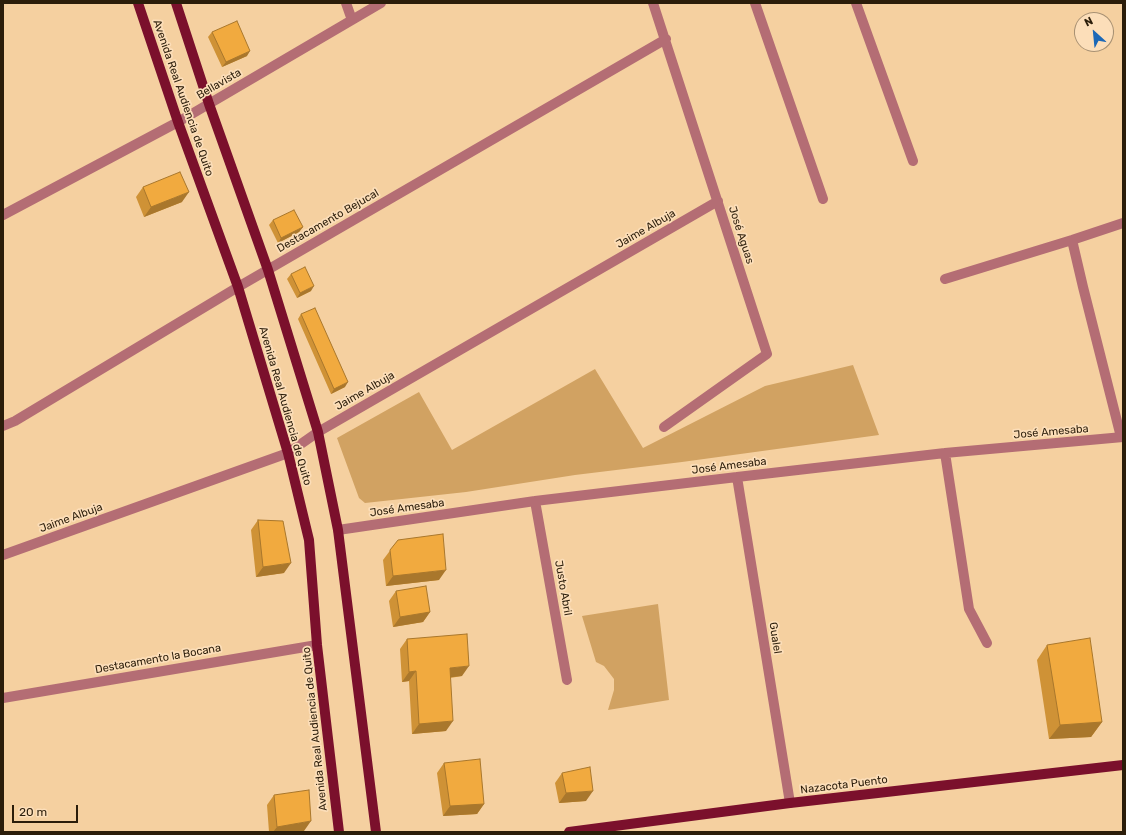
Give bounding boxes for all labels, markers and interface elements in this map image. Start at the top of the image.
north arrow [1074,12,1114,52]
text: N [1082,14,1095,29]
street label: Avenida Real Audiencia de Quito [150,18,216,178]
street label: Bellavista [194,66,244,102]
street label: Destacamento Bejucal [275,186,381,256]
street label: José Aguas [725,204,757,266]
street label: Jaime Albuja [614,207,678,251]
street label: Avenida Real Audiencia de Quito [256,325,314,487]
street label: Jaime Albuja [333,369,397,413]
street label: José Amesaba [1013,422,1089,442]
street label: José Amesaba [691,455,767,477]
street label: José Amesaba [369,496,445,520]
street label: Jaime Albuja [38,500,104,536]
street label: Justo Abril [552,559,574,617]
street label: Gualel [766,621,784,655]
street label: Destacamento la Bocana [94,641,222,677]
street label: Avenida Real Audiencia de Quito [300,646,330,812]
street label: Nazacota Puento [800,773,888,797]
scale bar [14,797,80,823]
text: 20 m [19,805,47,819]

